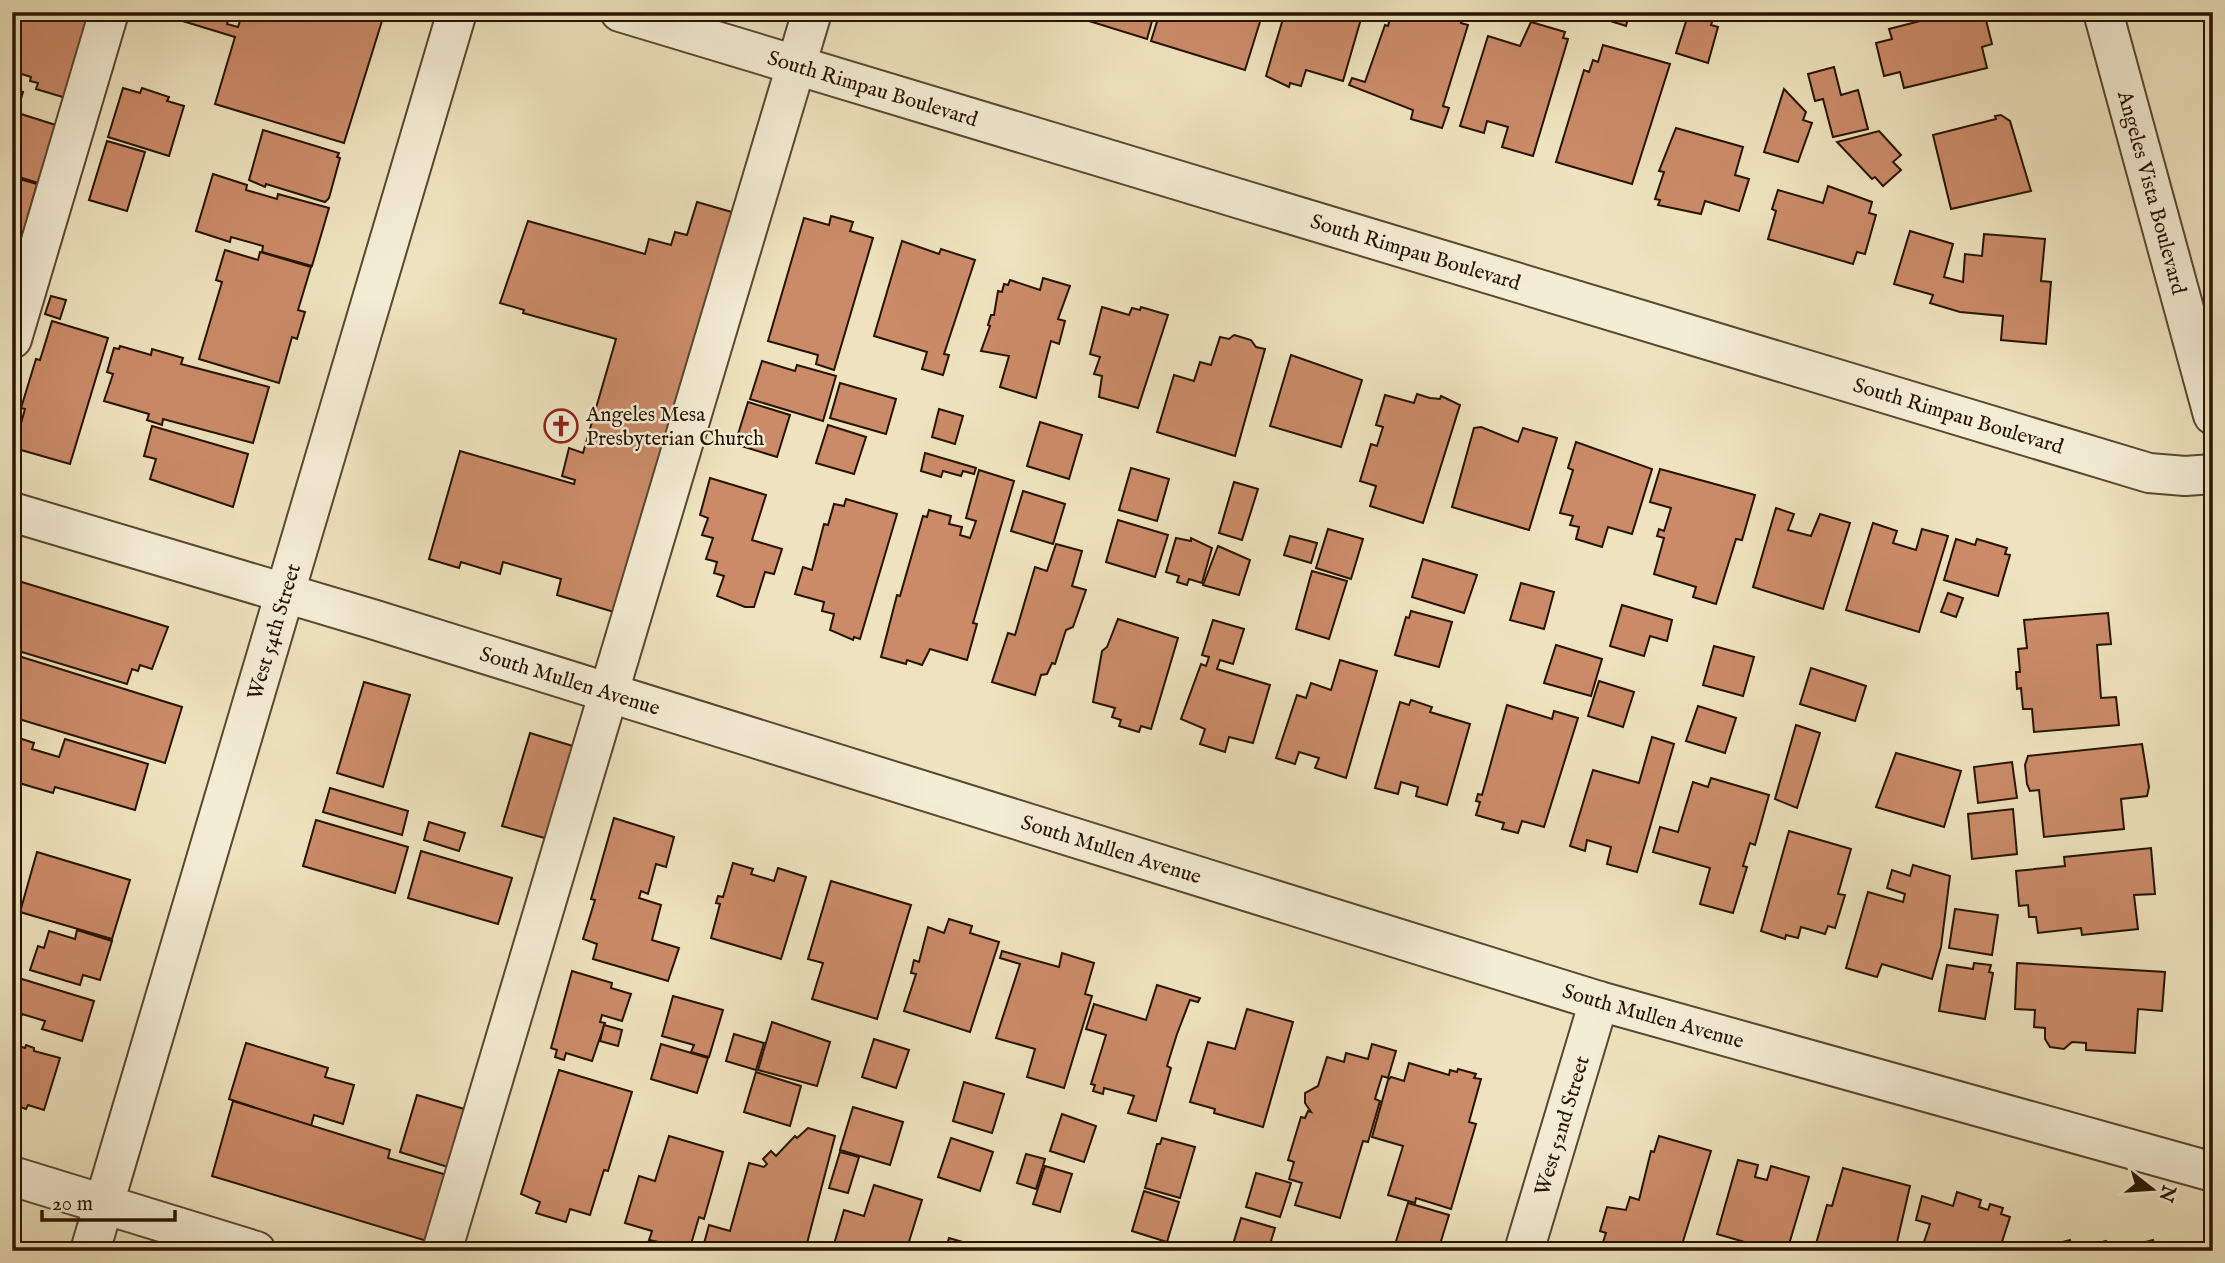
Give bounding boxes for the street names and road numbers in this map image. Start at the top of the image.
street label: South Rimpau Boulevard [764,45,981,134]
street label: Angeles Vista Boulevard [2110,87,2192,298]
street label: South Rimpau Boulevard [1307,209,1524,298]
street label: South Rimpau Boulevard [1850,373,2067,462]
street label: West 54th Street [242,561,308,703]
street label: South Mullen Avenue [476,641,663,723]
street label: South Mullen Avenue [1018,810,1205,891]
street label: South Mullen Avenue [1559,978,1747,1056]
street label: West 52nd Street [1529,1053,1597,1199]

